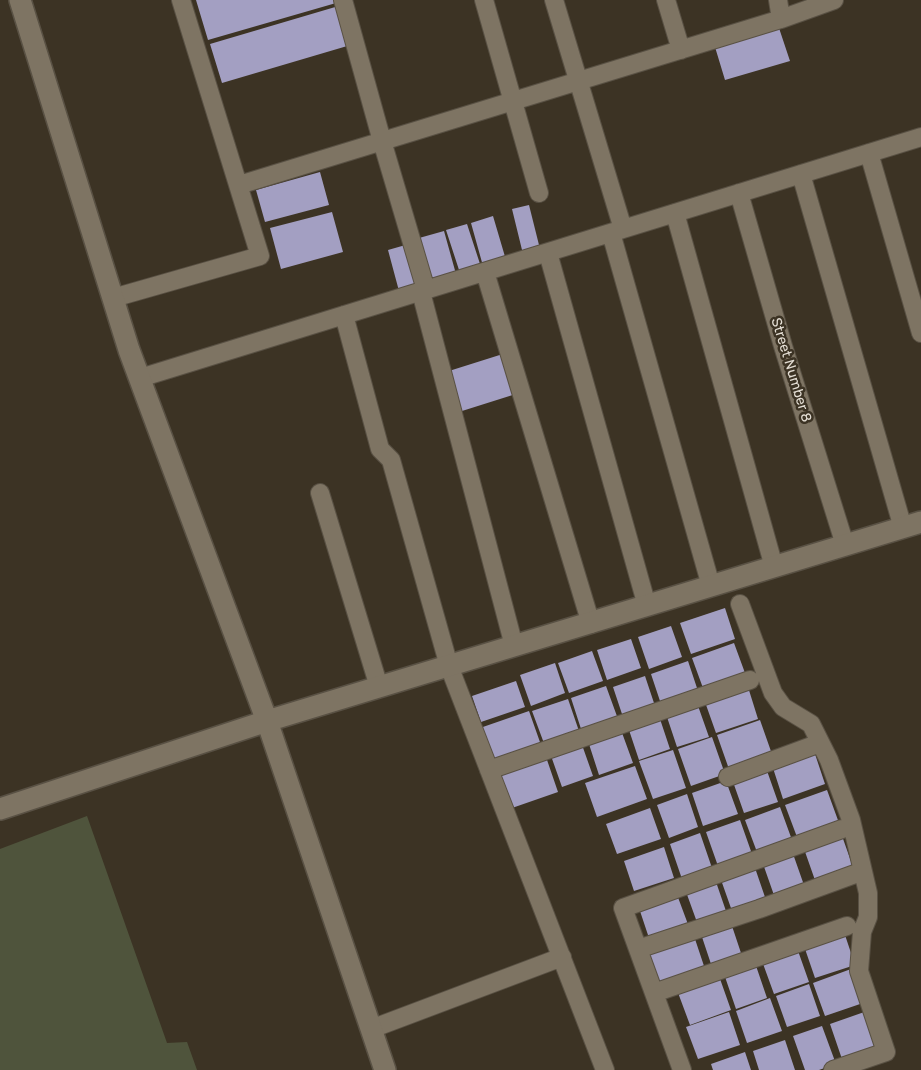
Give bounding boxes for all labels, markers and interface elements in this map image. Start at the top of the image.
street label: Street Number 8 [767,316,815,424]

